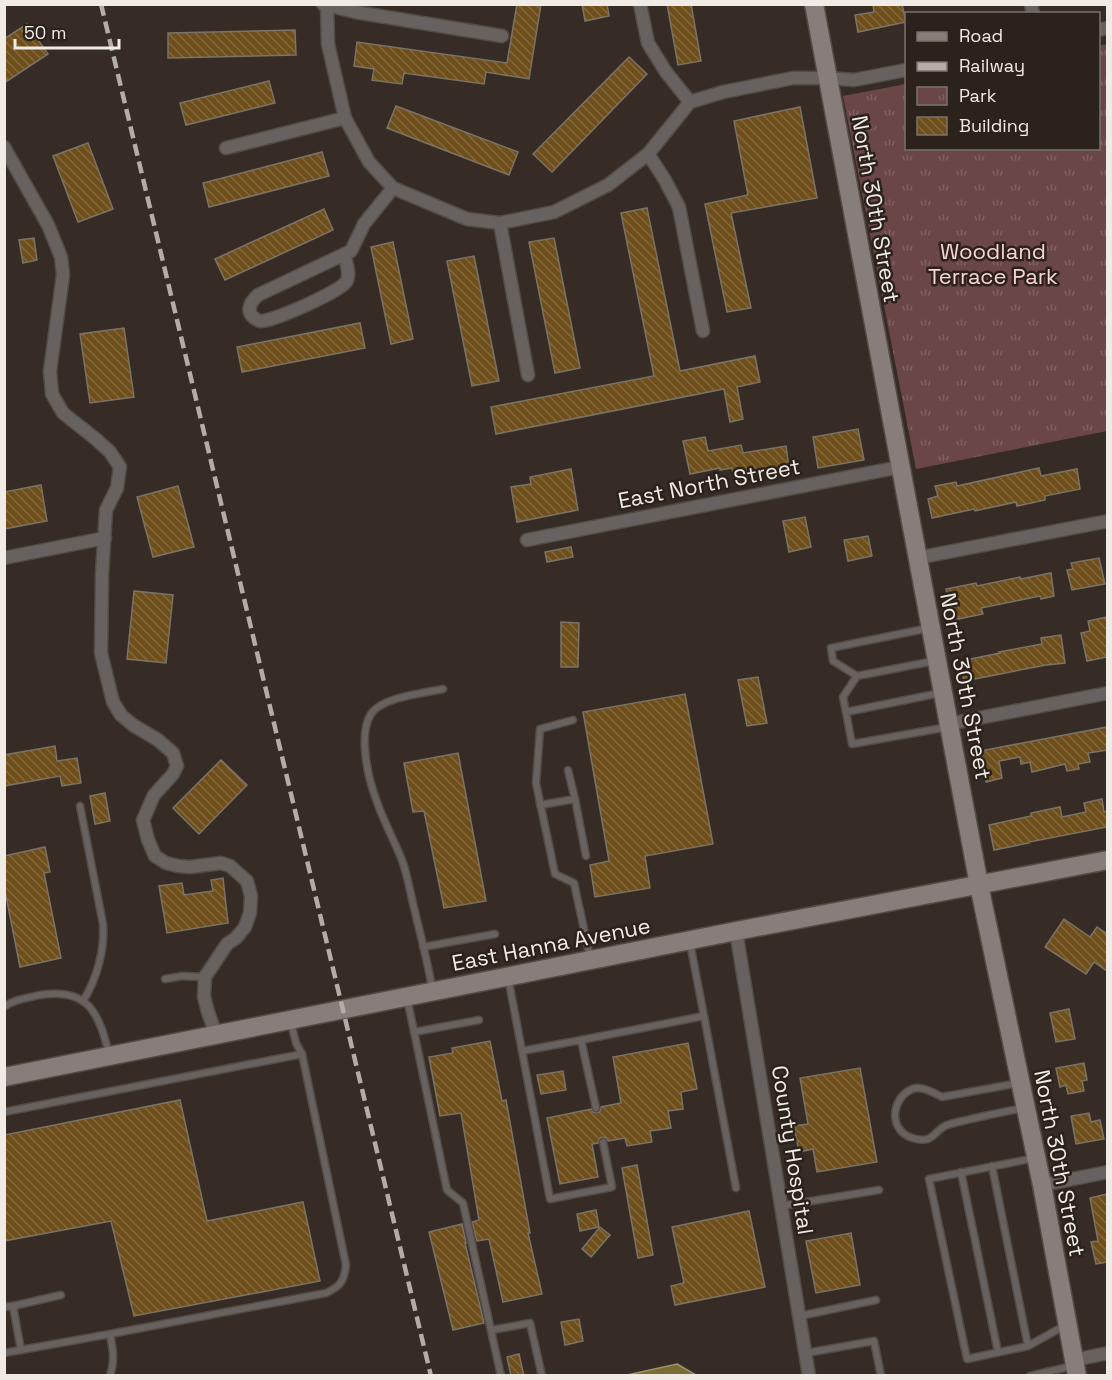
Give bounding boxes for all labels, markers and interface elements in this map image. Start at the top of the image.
scale bar [15,12,118,50]
legend [905,12,1100,150]
text: 50 m [24,21,66,44]
text: Road [959,24,1003,47]
text: Railway [959,54,1025,77]
text: Park [959,84,997,107]
street label: North 30th Street [846,113,906,305]
text: Building [959,114,1029,137]
park label: Woodland Terrace Park [928,237,1058,290]
street label: East North Street [615,452,803,514]
street label: North 30th Street [934,590,998,782]
street label: East Hanna Avenue [449,911,653,977]
street label: County Hospital [766,1063,820,1237]
street label: North 30th Street [1028,1067,1092,1259]

